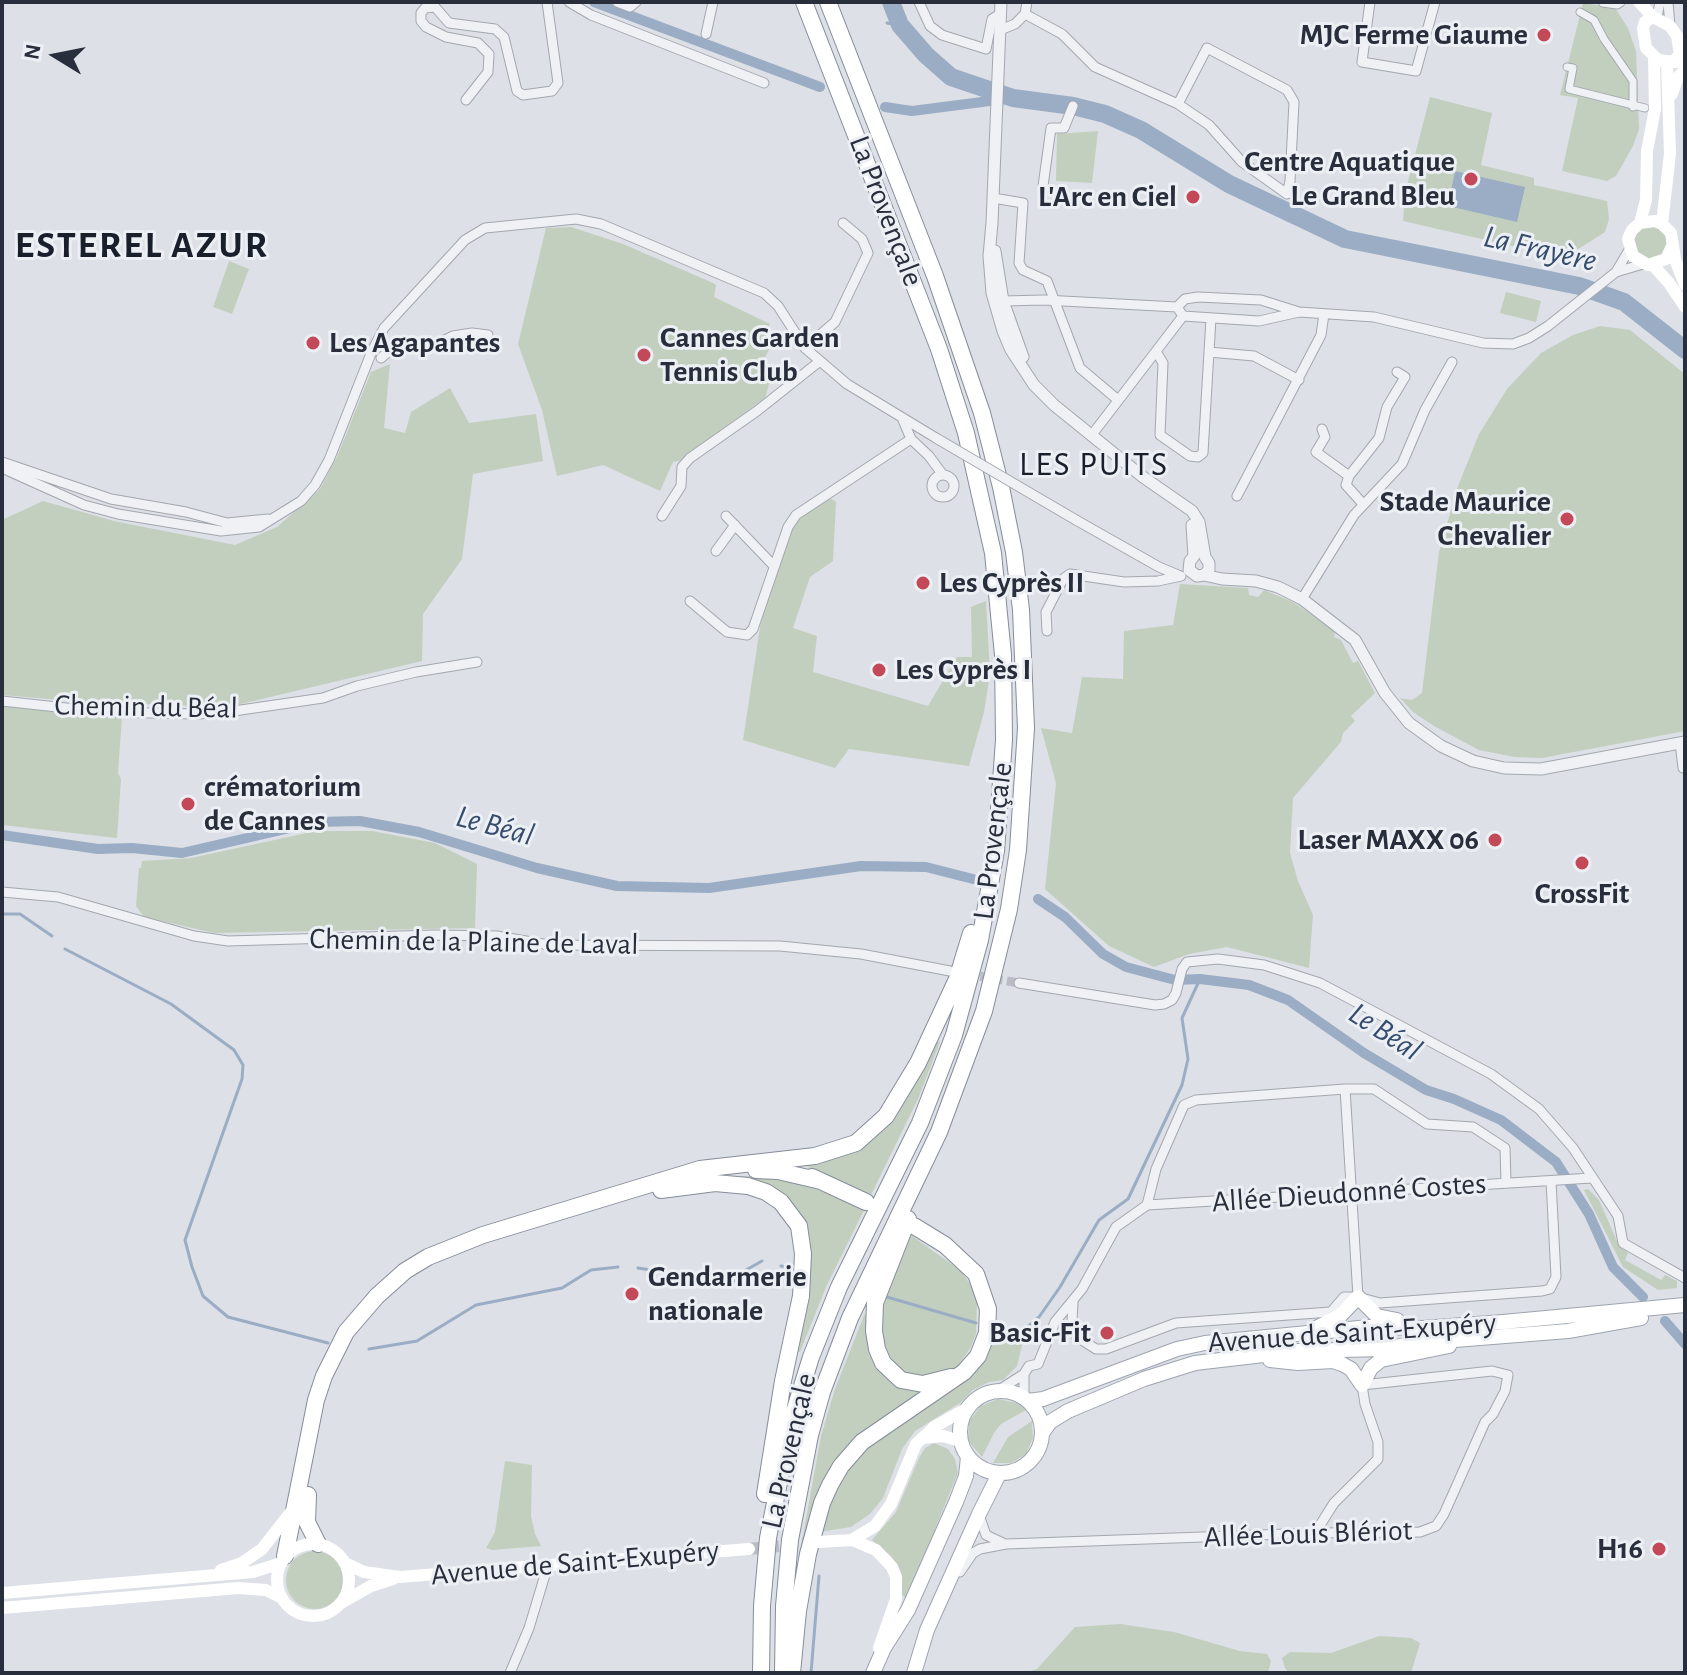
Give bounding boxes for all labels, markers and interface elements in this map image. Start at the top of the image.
north arrow [16,16,96,96]
place label: MJC Ferme Giaume [1300,17,1528,53]
marker: MJC Ferme Giaume [1535,26,1553,44]
text: N [20,42,45,61]
street label: La Provençale [841,131,931,291]
place label: Centre Aquatique Le Grand Bleu [1244,144,1455,214]
marker: Centre Aquatique Le Grand Bleu [1462,170,1480,188]
place label: L'Arc en Ciel [1038,179,1177,215]
marker: L'Arc en Ciel [1184,188,1202,206]
water label: La Frayère [1480,217,1600,281]
district label: ESTEREL AZUR [15,223,269,269]
place label: Cannes Garden Tennis Club [660,320,840,390]
place label: Les Agapantes [329,325,500,361]
marker: Les Agapantes [304,334,322,352]
marker: Cannes Garden Tennis Club [635,346,653,364]
district label: LES PUITS [1019,445,1169,485]
place label: Stade Maurice Chevalier [1380,484,1551,554]
marker: Stade Maurice Chevalier [1558,510,1576,528]
place label: Les Cyprès II [939,565,1084,601]
marker: Les Cyprès II [914,574,932,592]
place label: Les Cyprès I [895,652,1031,688]
marker: Les Cyprès I [870,661,888,679]
street label: Chemin du Béal [54,687,238,727]
street label: La Provençale [965,760,1021,922]
place label: crématorium de Cannes [204,769,361,840]
marker: crématorium de Cannes [179,795,197,813]
water label: Le Béal [452,797,538,855]
place label: Laser MAXX 06 [1298,822,1479,858]
marker: Laser MAXX 06 [1486,831,1504,849]
marker: CrossFit [1573,854,1591,872]
place label: CrossFit [1535,876,1629,912]
street label: Chemin de la Plaine de Laval [309,921,639,963]
water label: Le Béal [1341,994,1429,1070]
street label: Allée Dieudonné Costes [1211,1165,1487,1221]
place label: Gendarmerie nationale [648,1259,807,1330]
marker: Gendarmerie nationale [623,1285,641,1303]
street label: Avenue de Saint-Exupéry [1207,1305,1497,1361]
place label: Basic-Fit [989,1315,1091,1351]
marker: Basic-Fit [1098,1324,1116,1342]
street label: La Provençale [754,1370,824,1532]
street label: Allée Louis Blériot [1203,1512,1413,1556]
place label: H16 [1597,1531,1643,1567]
street label: Avenue de Saint-Exupéry [429,1532,721,1594]
marker: H16 [1650,1540,1668,1558]

